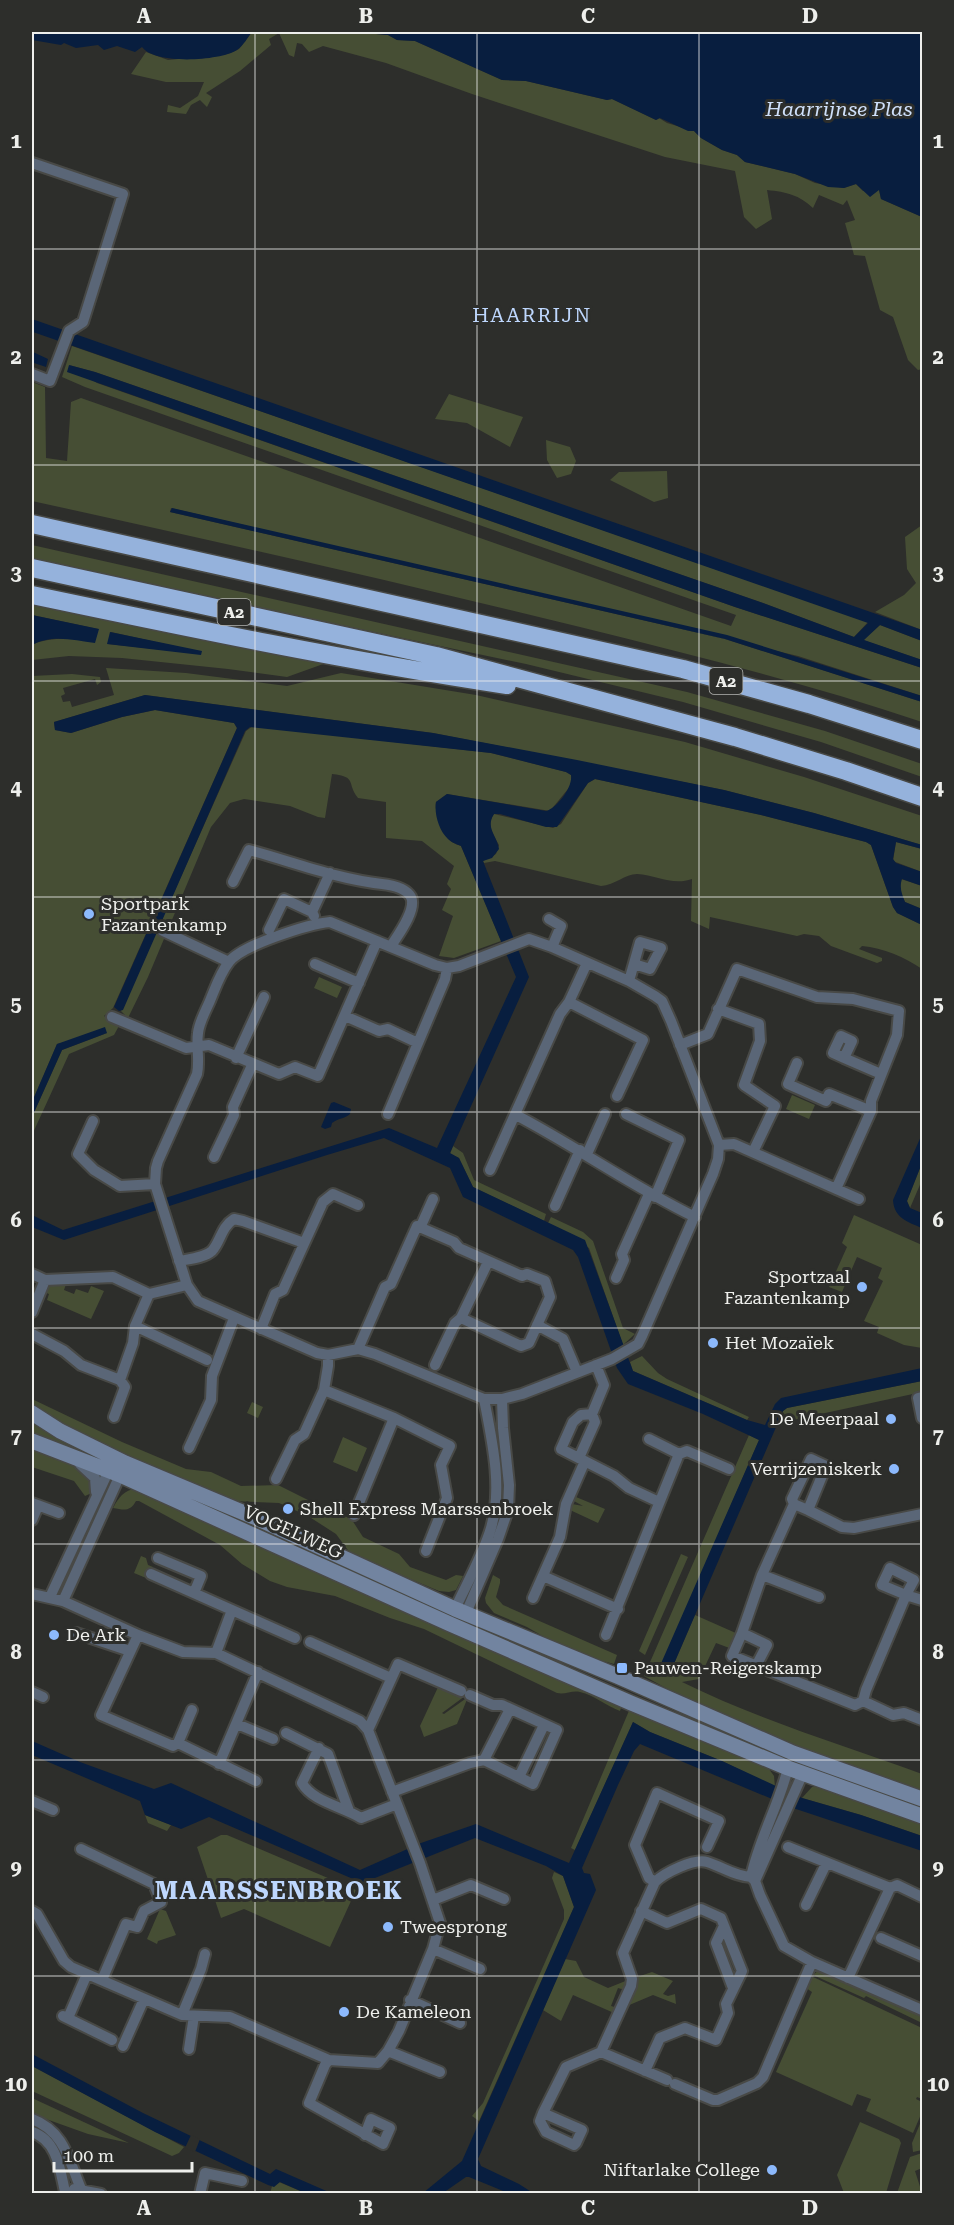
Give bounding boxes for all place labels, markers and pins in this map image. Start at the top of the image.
place label: Sportpark Fazantenkamp [101,893,227,935]
marker: Sportpark Fazantenkamp [82,907,96,921]
place label: Sportzaal Fazantenkamp [724,1266,850,1308]
marker: Sportzaal Fazantenkamp [855,1280,869,1294]
place label: Het Mozaïek [725,1332,834,1353]
marker: Het Mozaïek [706,1336,720,1350]
place label: De Meerpaal [770,1408,879,1429]
marker: De Meerpaal [884,1412,898,1426]
place label: Verrijzeniskerk [751,1458,882,1479]
marker: Verrijzeniskerk [887,1462,901,1476]
place label: Shell Express Maarssenbroek [300,1498,553,1519]
marker: Shell Express Maarssenbroek [281,1502,295,1516]
place label: De Ark [66,1624,126,1645]
marker: De Ark [47,1628,61,1642]
place label: Pauwen-Reigerskamp [634,1657,822,1678]
marker: Pauwen-Reigerskamp [615,1661,629,1675]
place label: Tweesprong [400,1916,508,1937]
marker: Tweesprong [381,1920,395,1934]
place label: De Kameleon [356,2001,472,2022]
marker: De Kameleon [337,2005,351,2019]
place label: Niftarlake College [603,2159,760,2180]
marker: Niftarlake College [765,2163,779,2177]

